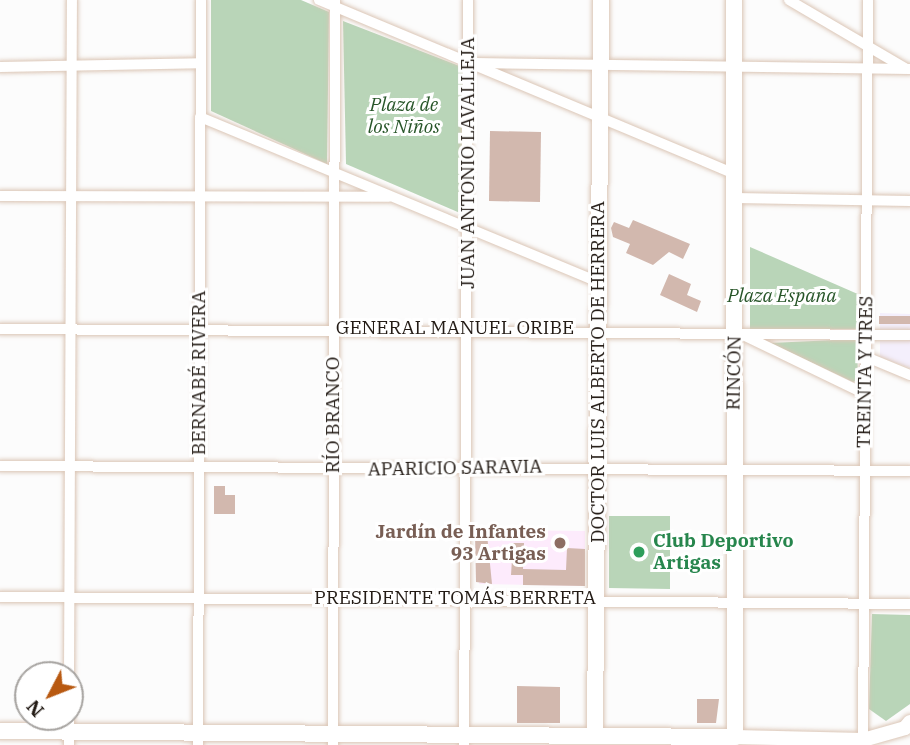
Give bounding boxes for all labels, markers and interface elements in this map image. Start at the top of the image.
street label: JUAN ANTONIO LAVALLEJA [457,37,479,289]
park label: Plaza de los Niños [368,94,440,138]
street label: DOCTOR LUIS ALBERTO DE HERRERA [587,201,609,543]
park label: Plaza España [727,285,837,307]
street label: BERNABÉ RIVERA [188,291,210,455]
street label: TREINTA Y TRES [852,296,878,448]
street label: GENERAL MANUEL ORIBE [336,317,574,339]
street label: RINCÓN [722,336,746,410]
street label: RÍO BRANCO [322,357,344,473]
street label: APARICIO SARAVIA [367,455,543,481]
place label: Jardín de Infantes 93 Artigas [376,521,546,565]
place label: Club Deportivo Artigas [653,530,793,574]
marker: Jardín de Infantes 93 Artigas [552,535,568,551]
marker: Club Deportivo Artigas [631,544,647,560]
street label: PRESIDENTE TOMÁS BERRETA [314,587,596,609]
north arrow [14,661,84,731]
text: N [21,695,49,722]

